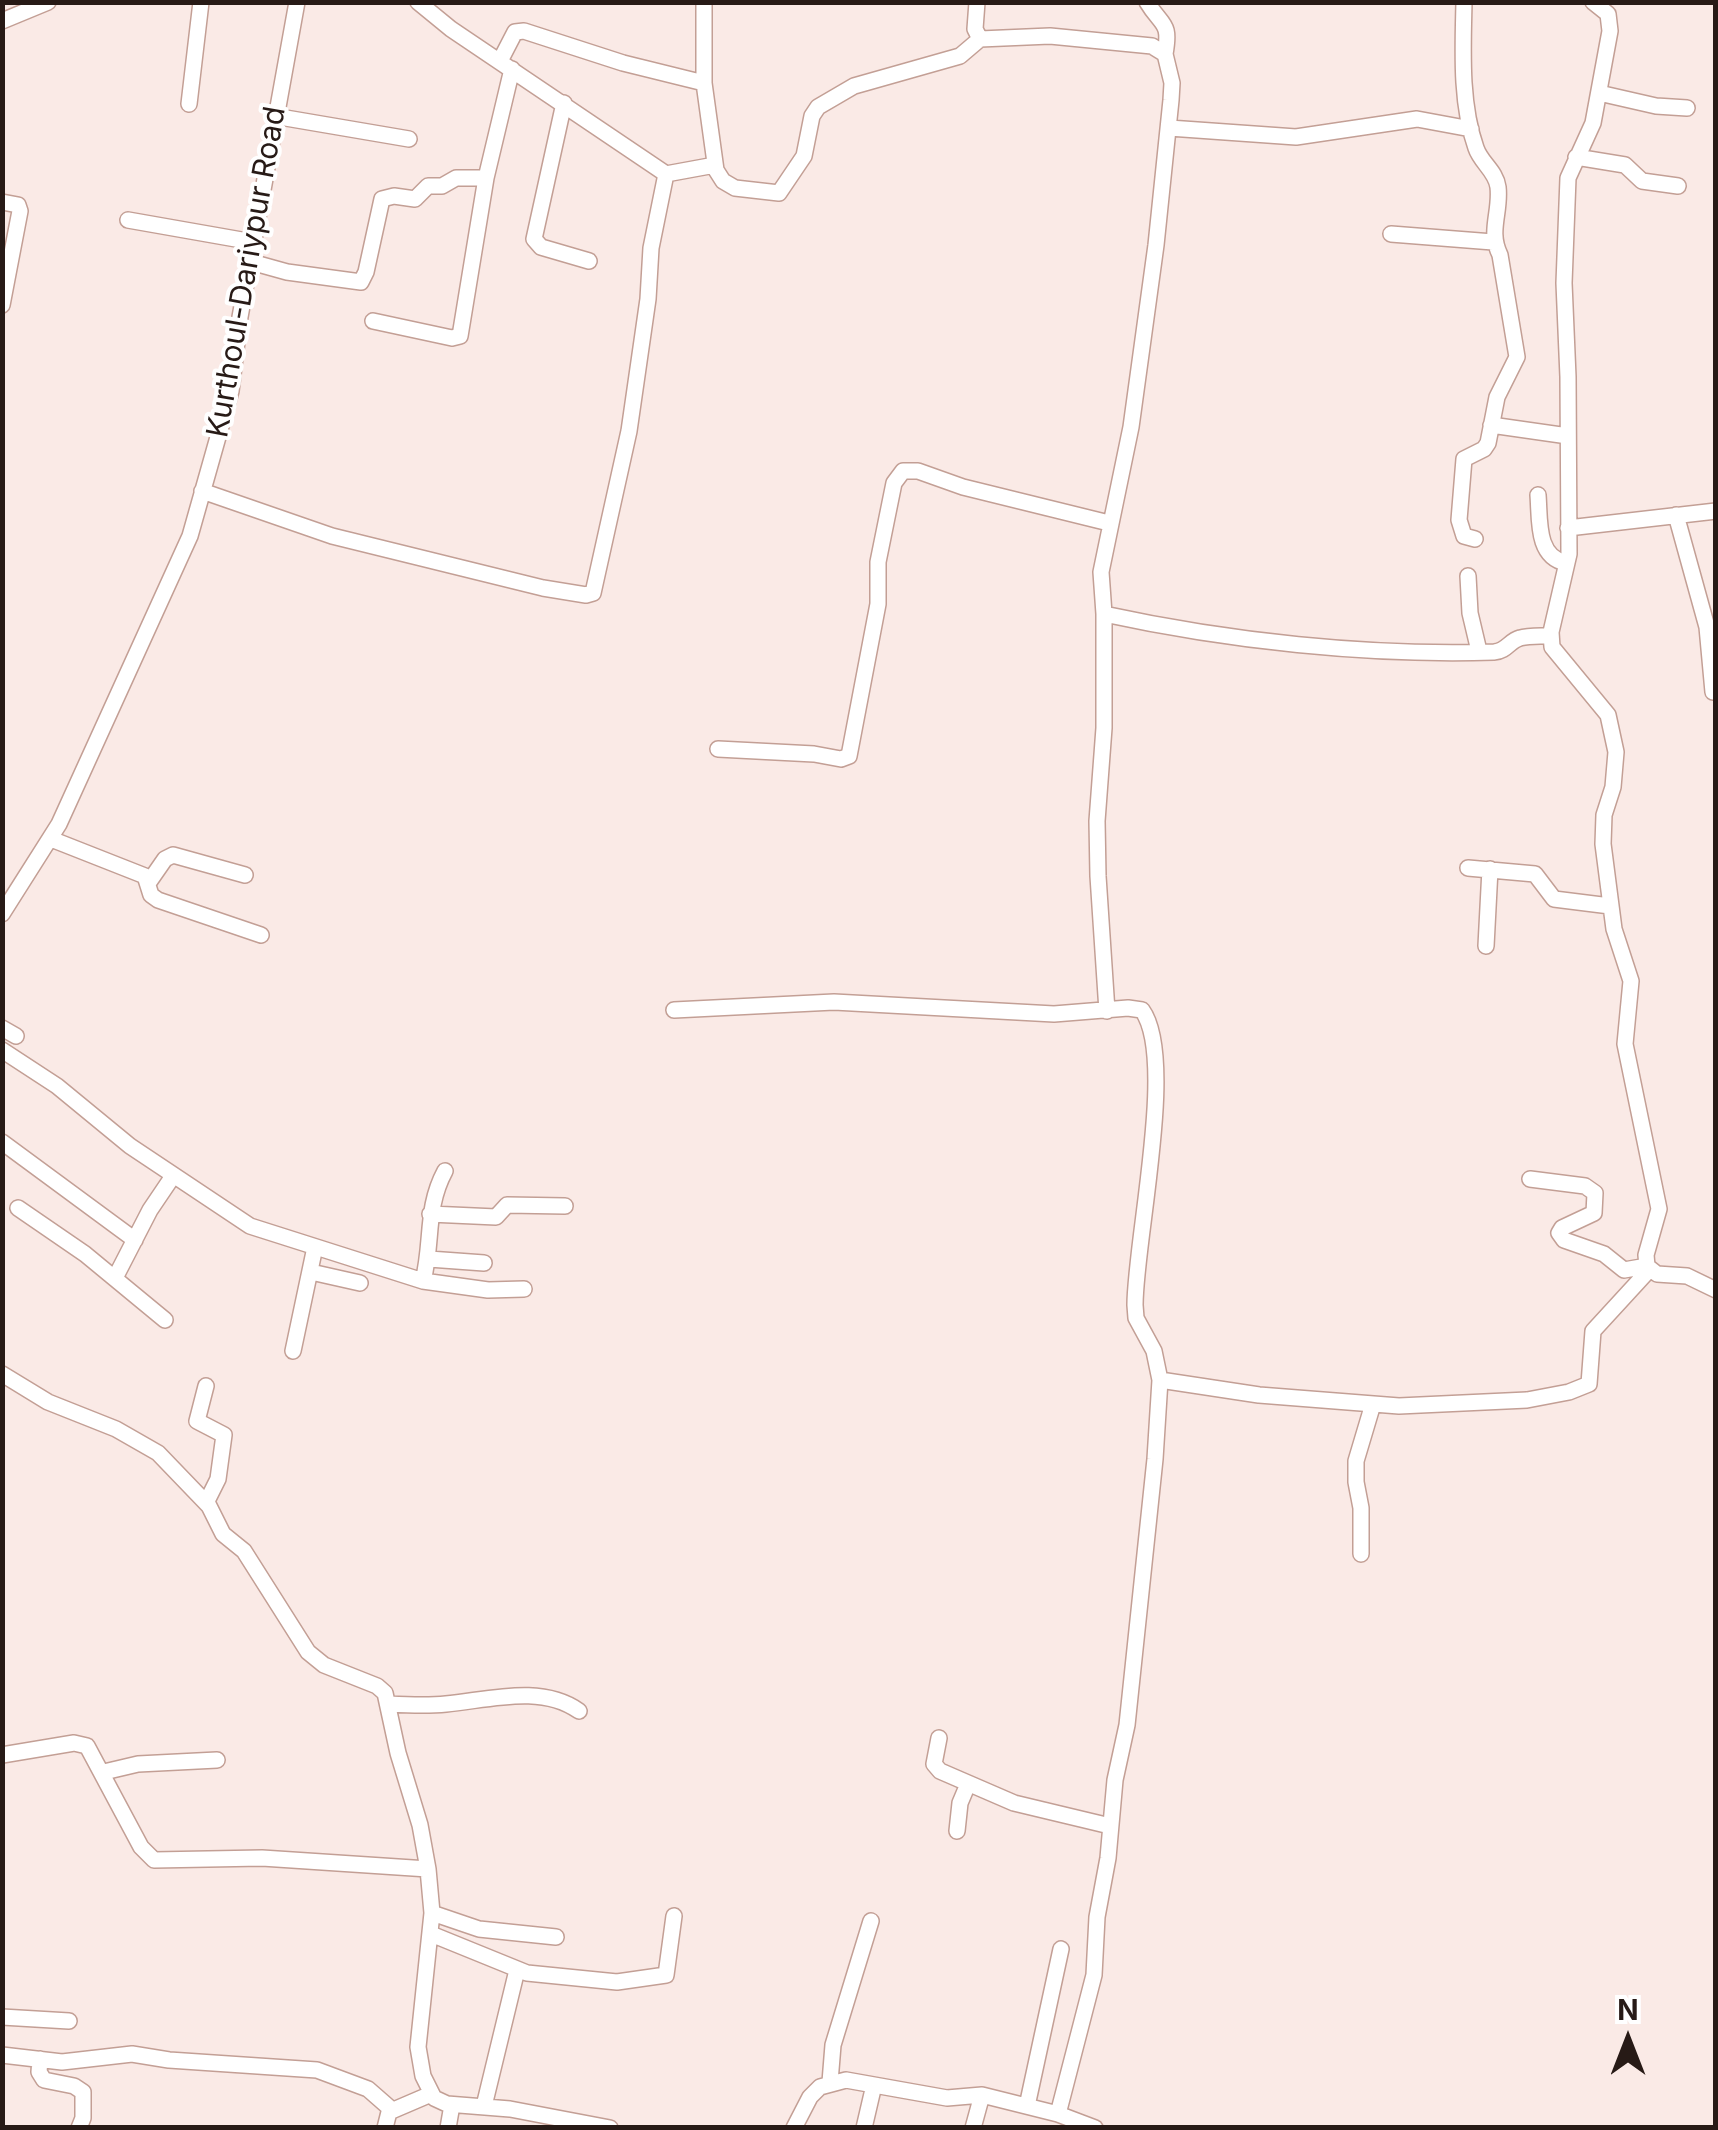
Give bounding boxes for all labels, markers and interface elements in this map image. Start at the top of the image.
street label: Kurthoul-Dariypur Road [200,104,294,440]
north arrow [1578,1990,1678,2090]
text: N [1617,1993,1639,2027]

